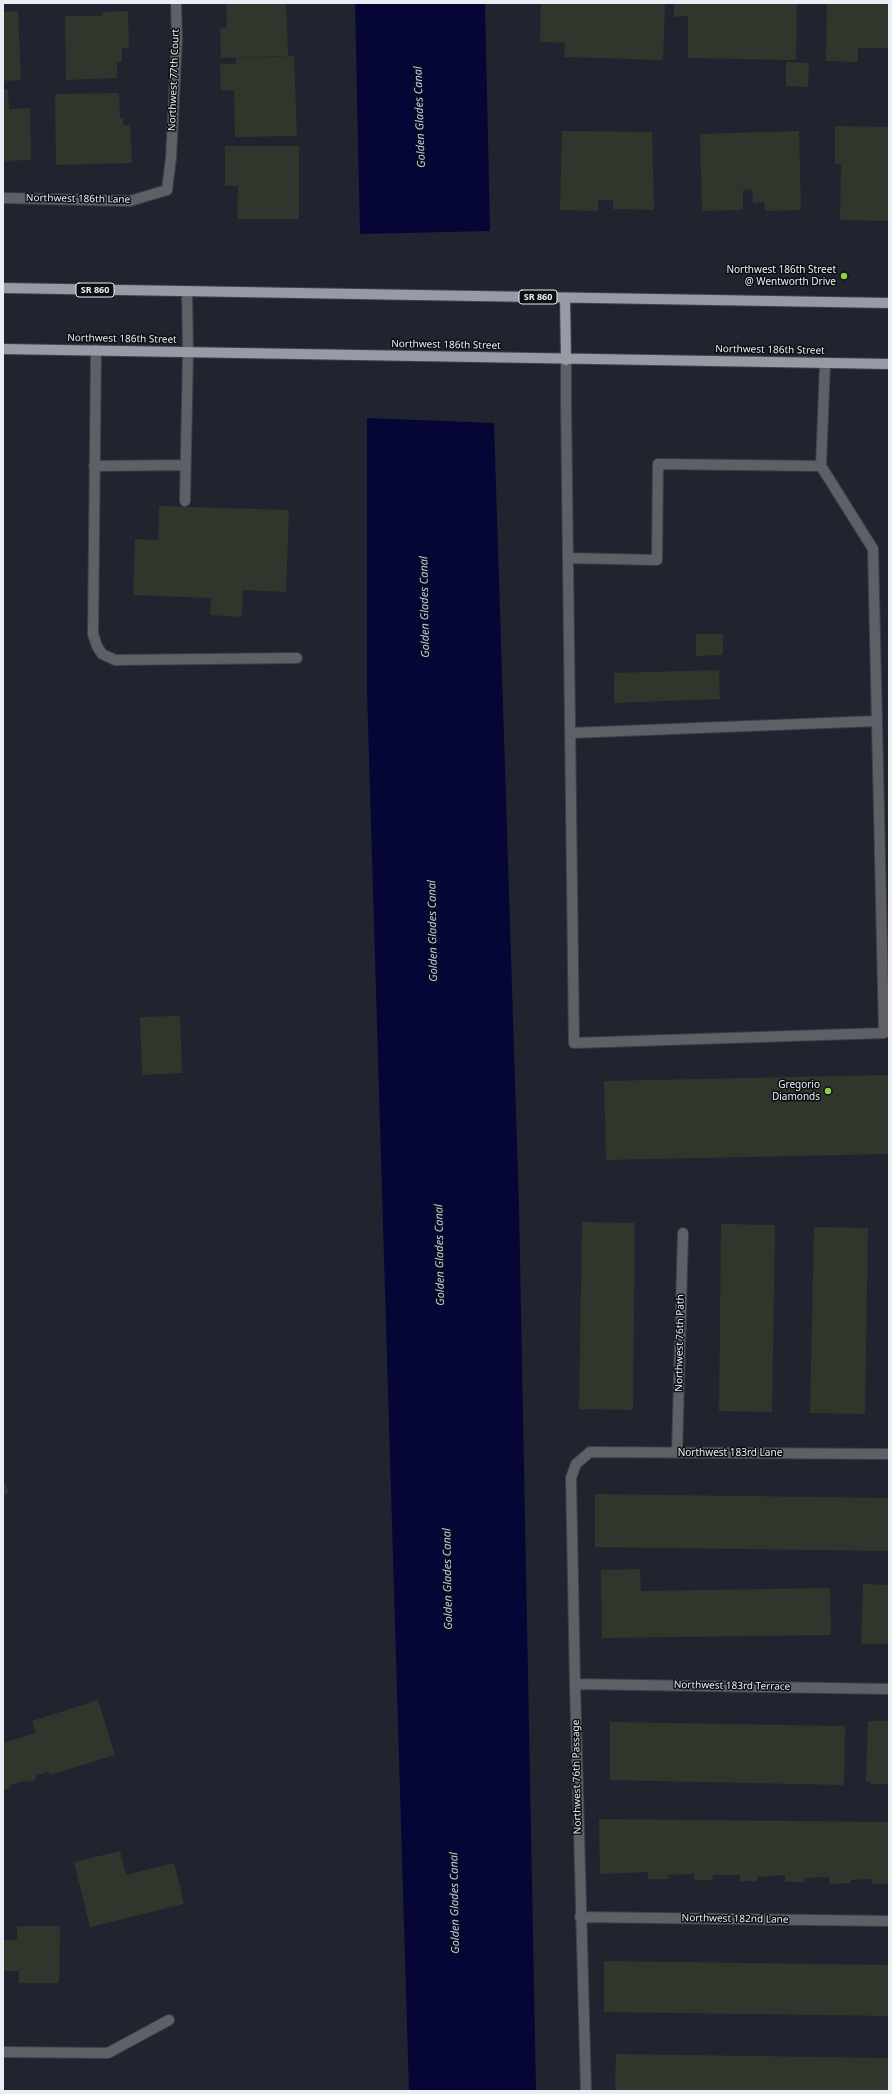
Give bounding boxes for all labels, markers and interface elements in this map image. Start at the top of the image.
street label: Northwest 77th Court [166,29,182,131]
water label: Golden Glades Canal [412,66,428,168]
street label: Northwest 186th Lane [26,192,130,206]
place label: Northwest 186th Street @ Wentworth Drive [726,264,836,288]
marker: Northwest 186th Street @ Wentworth Drive [839,271,849,281]
road number: SR 860 [76,283,114,297]
road number: SR 860 [519,290,557,304]
street label: Northwest 186th Street [67,332,177,346]
street label: Northwest 186th Street [391,338,501,352]
street label: Northwest 186th Street [715,343,825,357]
water label: Golden Glades Canal [418,556,432,658]
water label: Golden Glades Canal [426,880,440,982]
place label: Gregorio Diamonds [772,1079,820,1102]
marker: Gregorio Diamonds [823,1086,833,1096]
water label: Golden Glades Canal [433,1204,447,1306]
street label: Northwest 76th Path [673,1294,687,1392]
street label: Northwest 183rd Lane [678,1447,782,1459]
water label: Golden Glades Canal [441,1528,455,1630]
street label: Northwest 183rd Terrace [674,1679,790,1693]
street label: Northwest 76th Passage [570,1720,584,1834]
water label: Golden Glades Canal [448,1852,462,1954]
street label: Northwest 182nd Lane [681,1912,789,1926]

